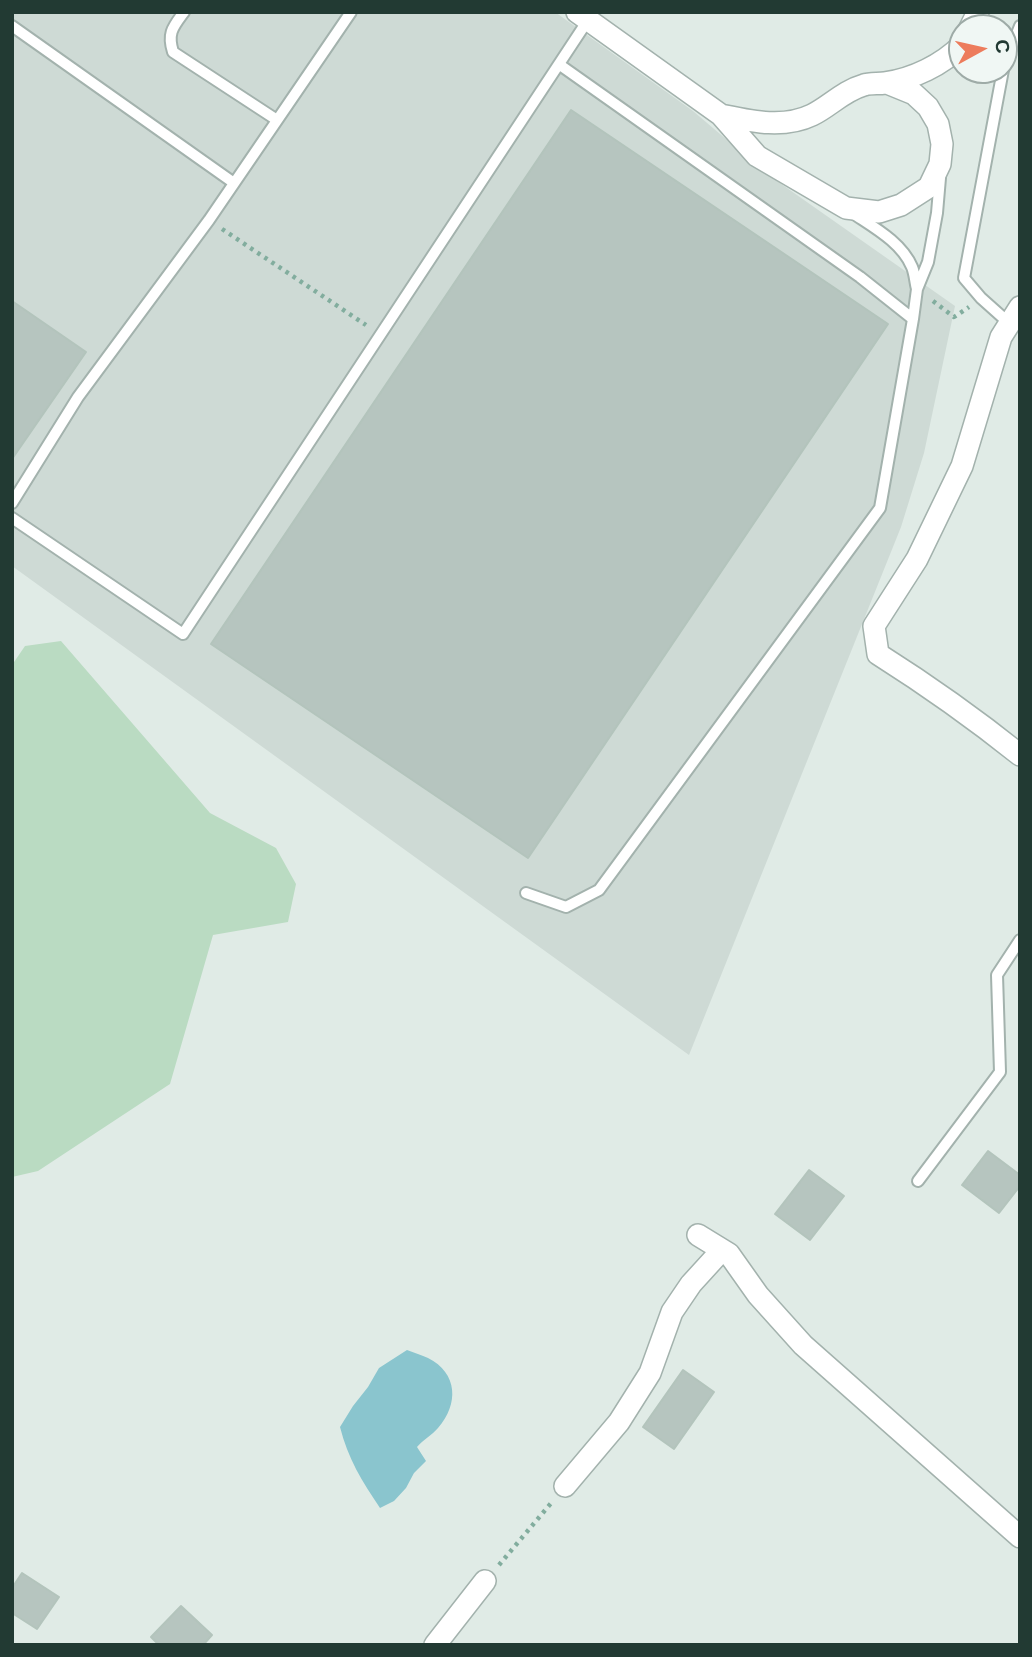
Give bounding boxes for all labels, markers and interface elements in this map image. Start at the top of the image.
north arrow [948,14,1018,84]
text: С [991,38,1014,55]

